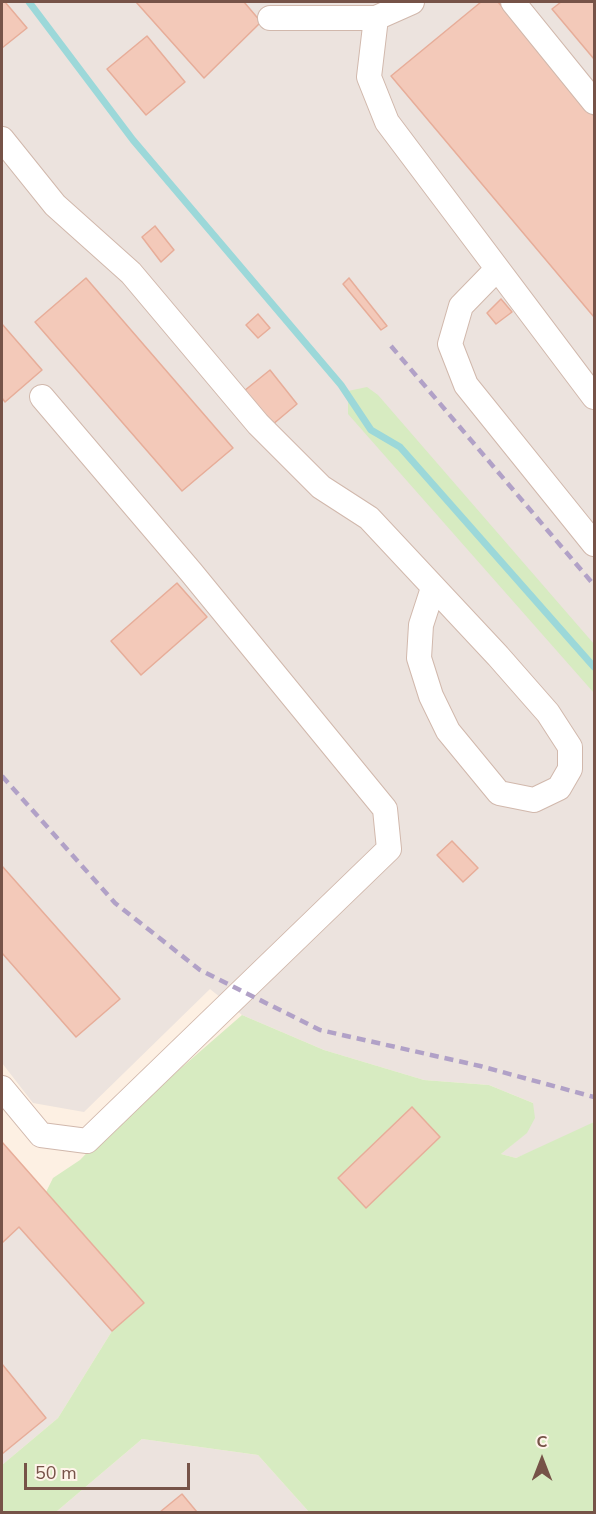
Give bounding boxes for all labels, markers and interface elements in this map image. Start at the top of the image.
north arrow [512,1430,572,1490]
text: С [537,1431,547,1453]
scale bar [27,1451,194,1489]
text: 50 m [35,1461,77,1485]

